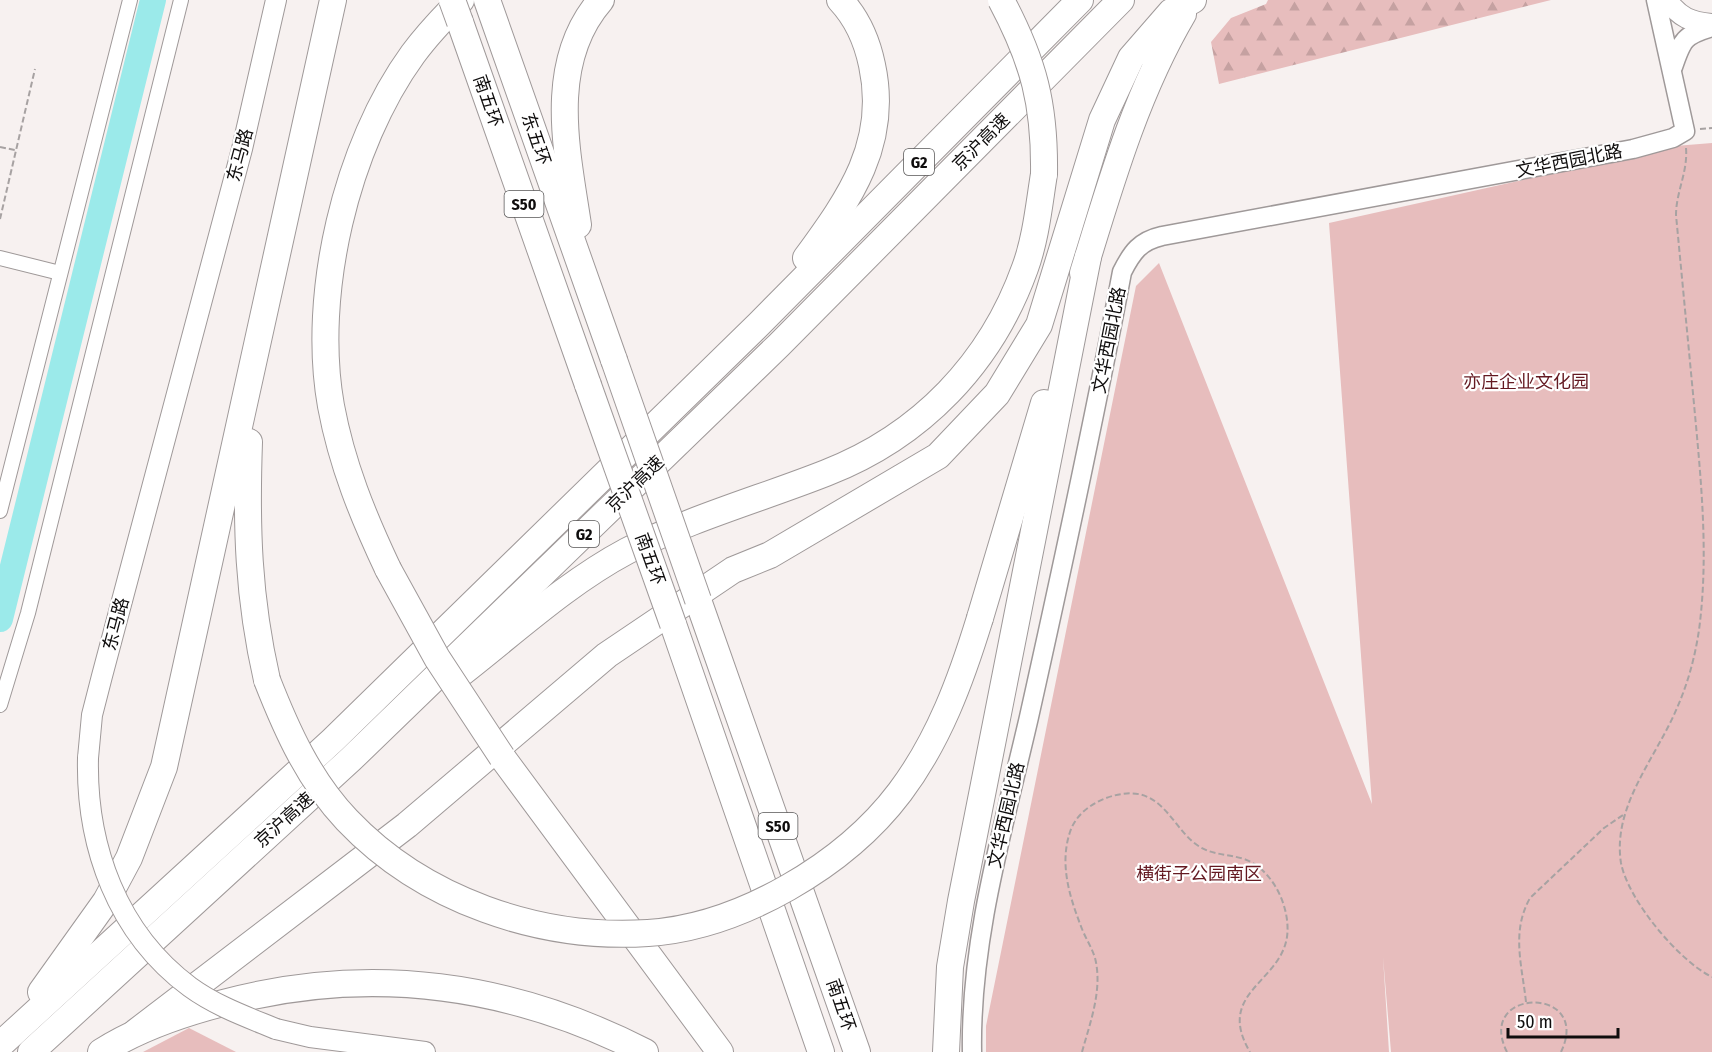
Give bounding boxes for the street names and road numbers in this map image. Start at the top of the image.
street label: 南五环 [469,72,507,130]
street label: 京沪高速 [948,109,1014,175]
street label: 东五环 [517,110,555,168]
street label: 东马路 [222,126,258,184]
street label: 文华西园北路 [1514,140,1624,182]
road number: G2 [904,149,934,175]
road number: S50 [504,191,544,217]
street label: 文华西园北路 [1088,285,1130,395]
street label: 京沪高速 [601,451,669,517]
road number: G2 [569,521,599,547]
street label: 南五环 [630,530,670,588]
street label: 东马路 [98,595,134,653]
street label: 文华西园北路 [983,760,1029,870]
street label: 京沪高速 [250,788,318,852]
road number: S50 [758,813,798,839]
street label: 南五环 [822,976,860,1034]

